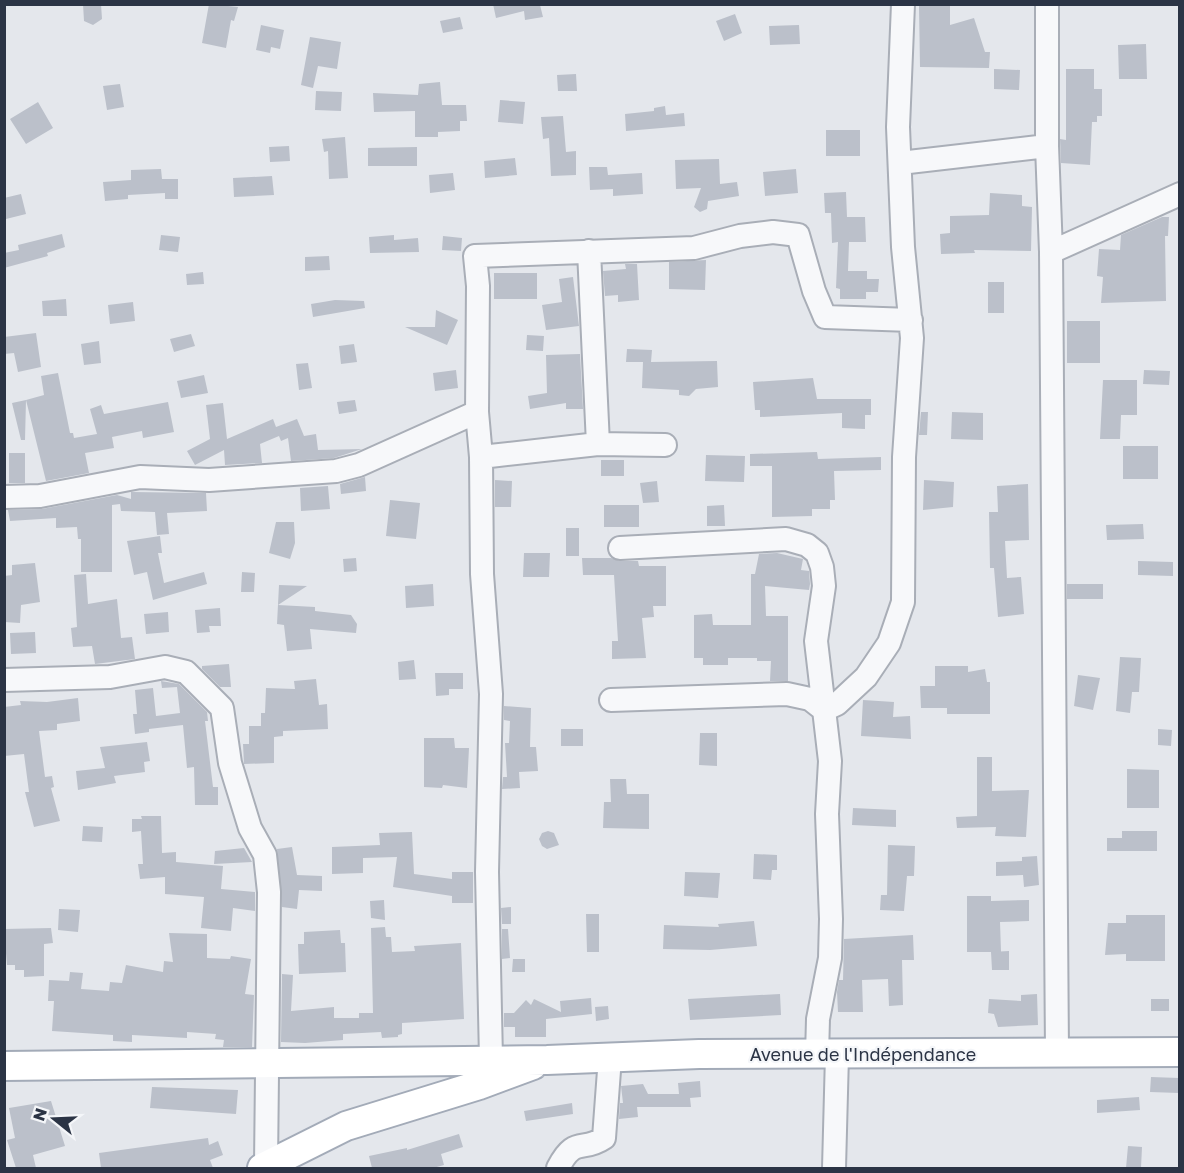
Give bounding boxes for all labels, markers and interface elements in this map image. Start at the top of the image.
street label: Avenue de l'Indépendance [750,1043,976,1065]
north arrow [24,1089,84,1149]
text: N [28,1105,51,1123]

